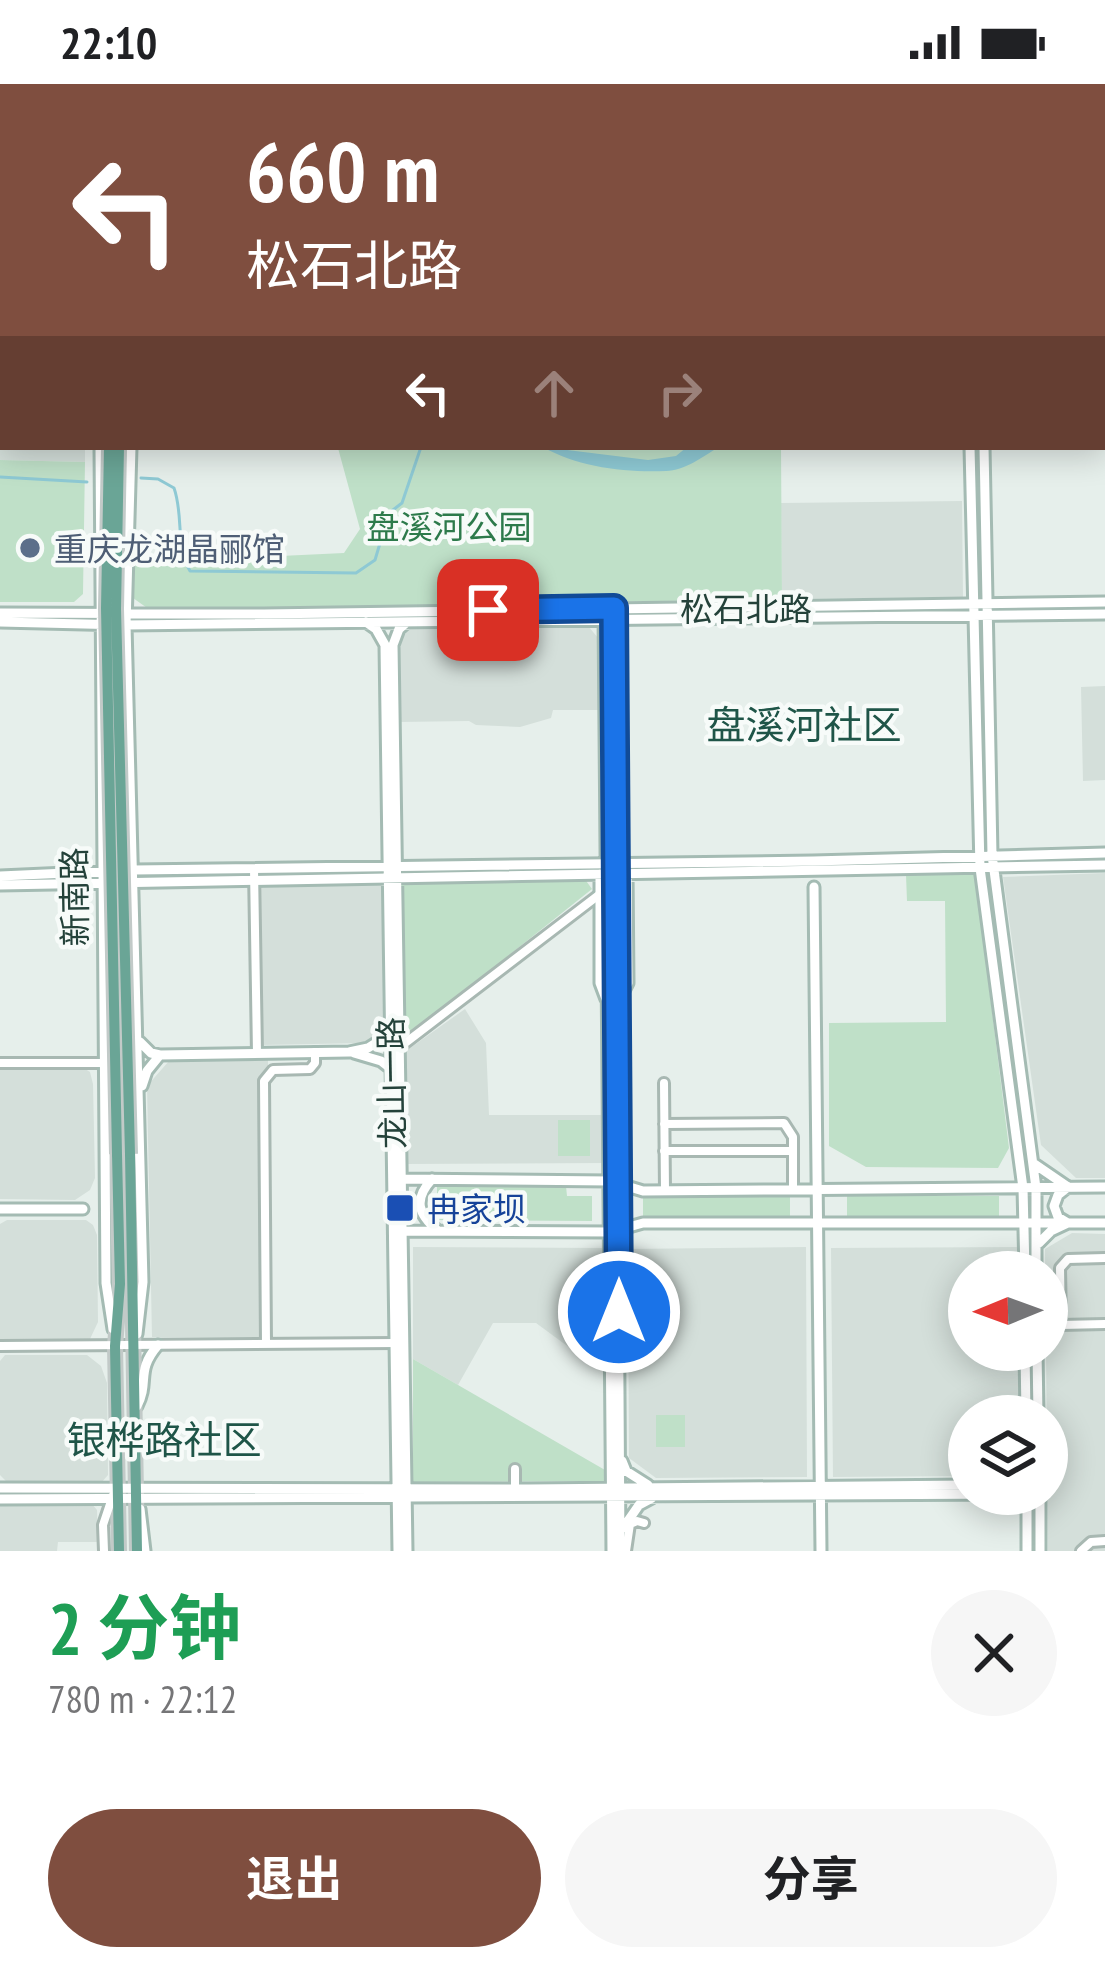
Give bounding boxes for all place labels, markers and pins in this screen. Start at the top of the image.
place label: 重庆龙湖晶郦馆 [54,527,285,570]
marker: 重庆龙湖晶郦馆 [17,535,43,561]
pin [437,559,539,661]
place label: 冉家坝 [427,1187,526,1230]
marker: 冉家坝 [384,1192,416,1224]

